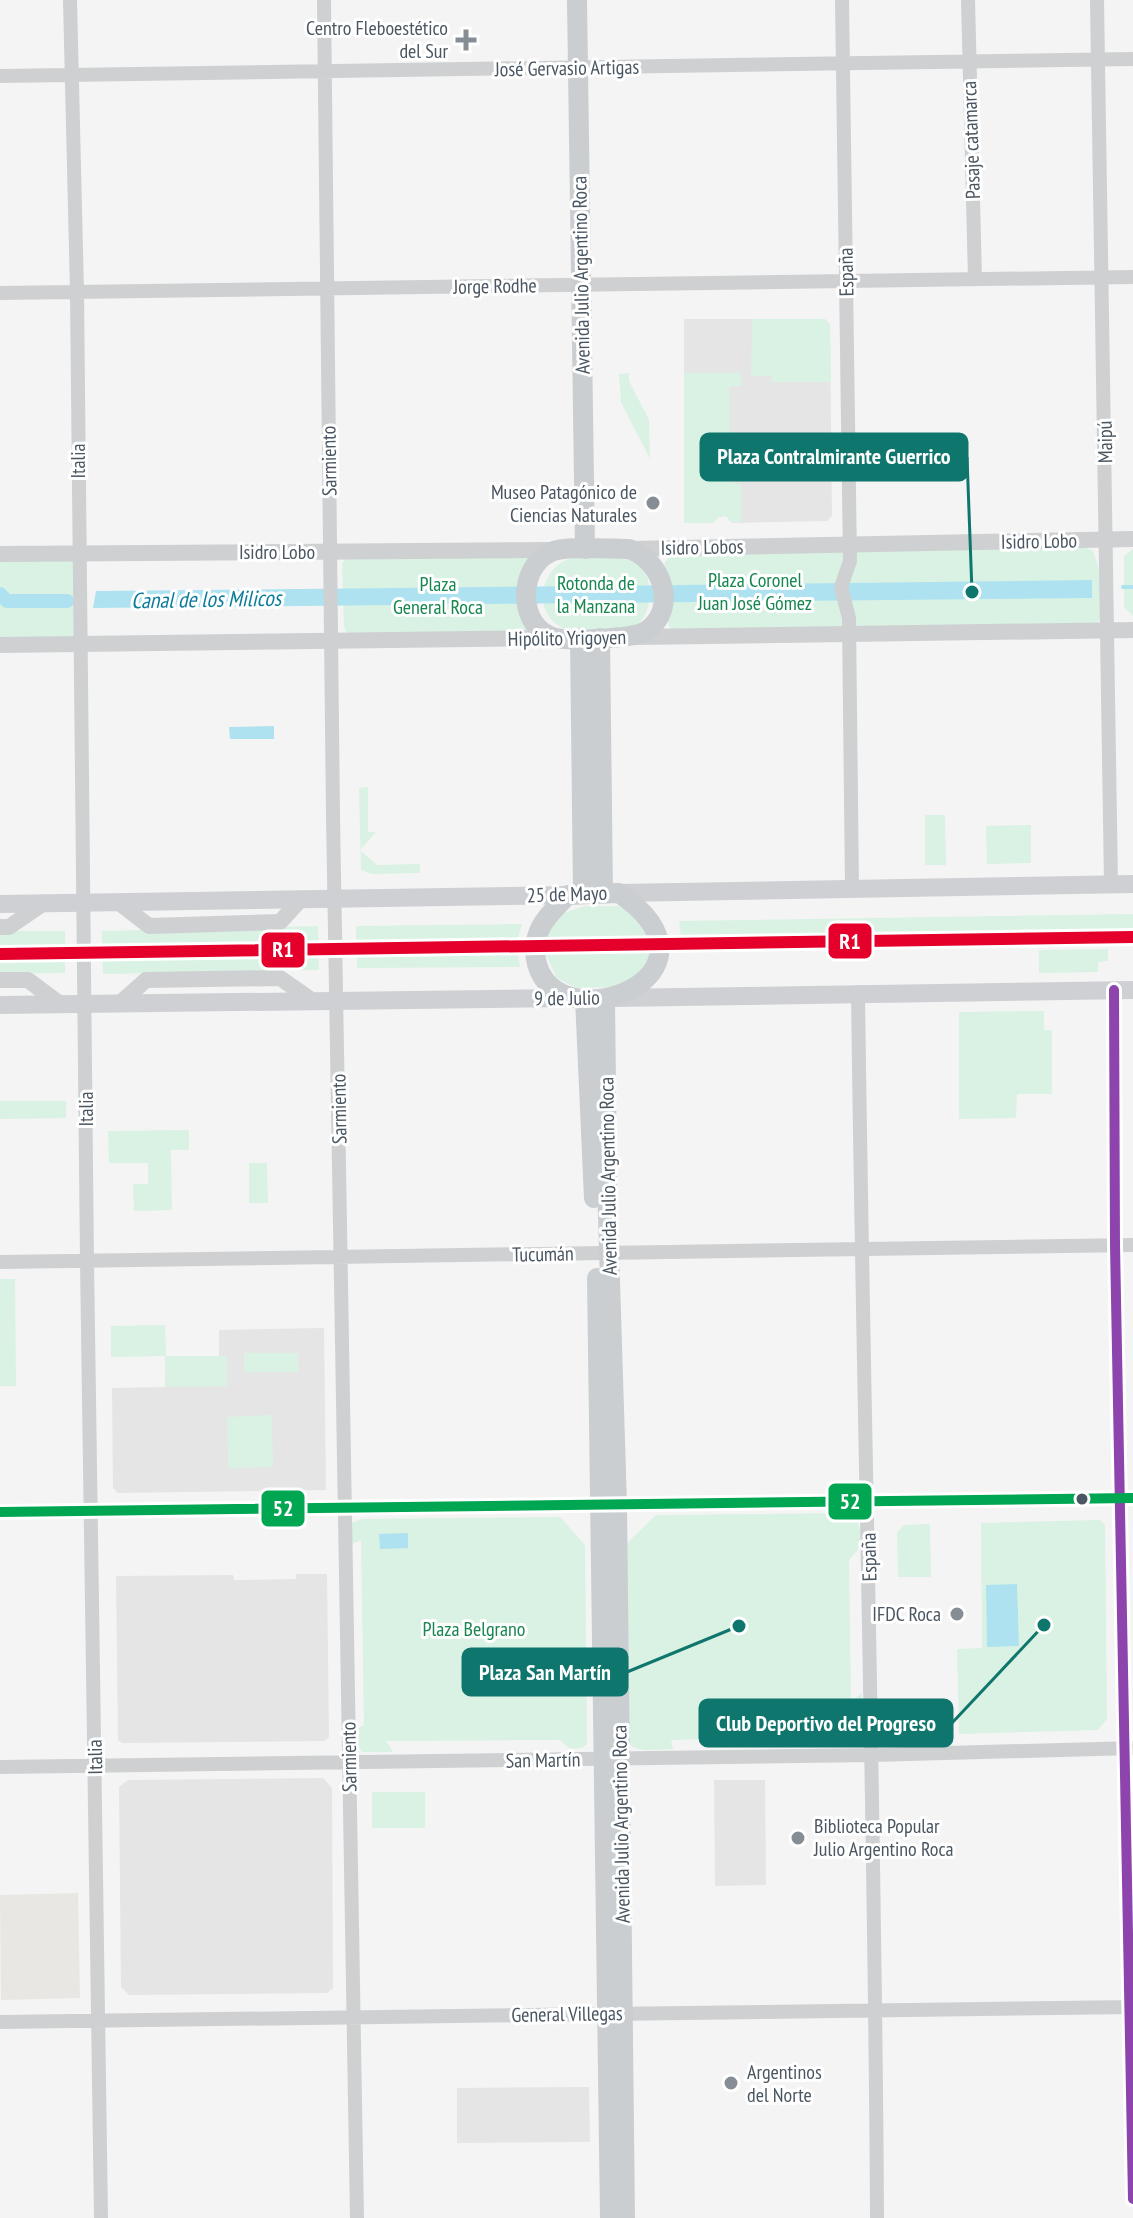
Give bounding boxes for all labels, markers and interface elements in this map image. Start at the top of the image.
place label: Centro Fleboestético del Sur [306,15,449,64]
marker: Centro Fleboestético del Sur [455,29,477,51]
street label: José Gervasio Artigas [494,54,640,82]
street label: Pasaje catamarca [956,80,986,200]
street label: Avenida Julio Argentino Roca [566,176,596,374]
street label: España [833,247,859,297]
street label: Jorge Rodhe [452,272,537,300]
street label: Maipú [1092,421,1118,463]
street label: Sarmiento [315,426,343,496]
callout: Plaza Contralmirante Guerrico [701,434,967,480]
text: Plaza Contralmirante Guerrico [717,442,951,470]
street label: Italia [65,443,91,479]
place label: Museo Patagónico de Ciencias Naturales [491,479,637,528]
marker: Museo Patagónico de Ciencias Naturales [644,494,662,512]
street label: Isidro Lobo [1001,527,1077,555]
street label: Isidro Lobos [660,533,744,561]
street label: Isidro Lobo [239,539,315,565]
park label: Plaza Coronel Juan José Gómez [697,567,812,616]
park label: Rotonda de la Manzana [557,570,635,619]
park label: Plaza General Roca [393,571,483,620]
water label: Canal de los Milicos [131,584,284,614]
street label: Hipólito Yrigoyen [508,624,626,652]
street label: 25 de Mayo [526,880,608,908]
line badge: R1 [827,922,873,960]
text: R1 [839,927,861,955]
line badge: R1 [260,931,306,969]
text: R1 [272,935,294,963]
street label: 9 de Julio [534,984,600,1012]
street label: Sarmiento [325,1074,353,1144]
street label: Avenida Julio Argentino Roca [593,1077,623,1275]
street label: Italia [73,1091,99,1127]
street label: Tucumán [512,1240,574,1268]
line badge: 52 [827,1482,873,1521]
text: 52 [839,1487,861,1515]
line badge: 52 [260,1489,306,1528]
unlabelled marker [1074,1491,1090,1507]
text: 52 [272,1494,294,1522]
street label: España [856,1532,882,1582]
place label: IFDC Roca [872,1601,941,1627]
marker: IFDC Roca [948,1605,966,1623]
park label: Plaza Belgrano [423,1616,526,1642]
callout: Plaza San Martín [463,1649,627,1695]
text: Plaza San Martín [479,1658,611,1686]
callout: Club Deportivo del Progreso [700,1700,952,1746]
text: Club Deportivo del Progreso [716,1709,936,1737]
street label: Sarmiento [335,1722,363,1792]
street label: Avenida Julio Argentino Roca [606,1725,636,1923]
street label: Italia [82,1739,108,1775]
street label: San Martín [505,1746,581,1774]
place label: Biblioteca Popular Julio Argentino Roca [813,1813,954,1862]
marker: Biblioteca Popular Julio Argentino Roca [789,1829,807,1847]
street label: General Villegas [511,2000,623,2028]
place label: Argentinos del Norte [747,2059,822,2108]
marker: Argentinos del Norte [722,2074,740,2092]

